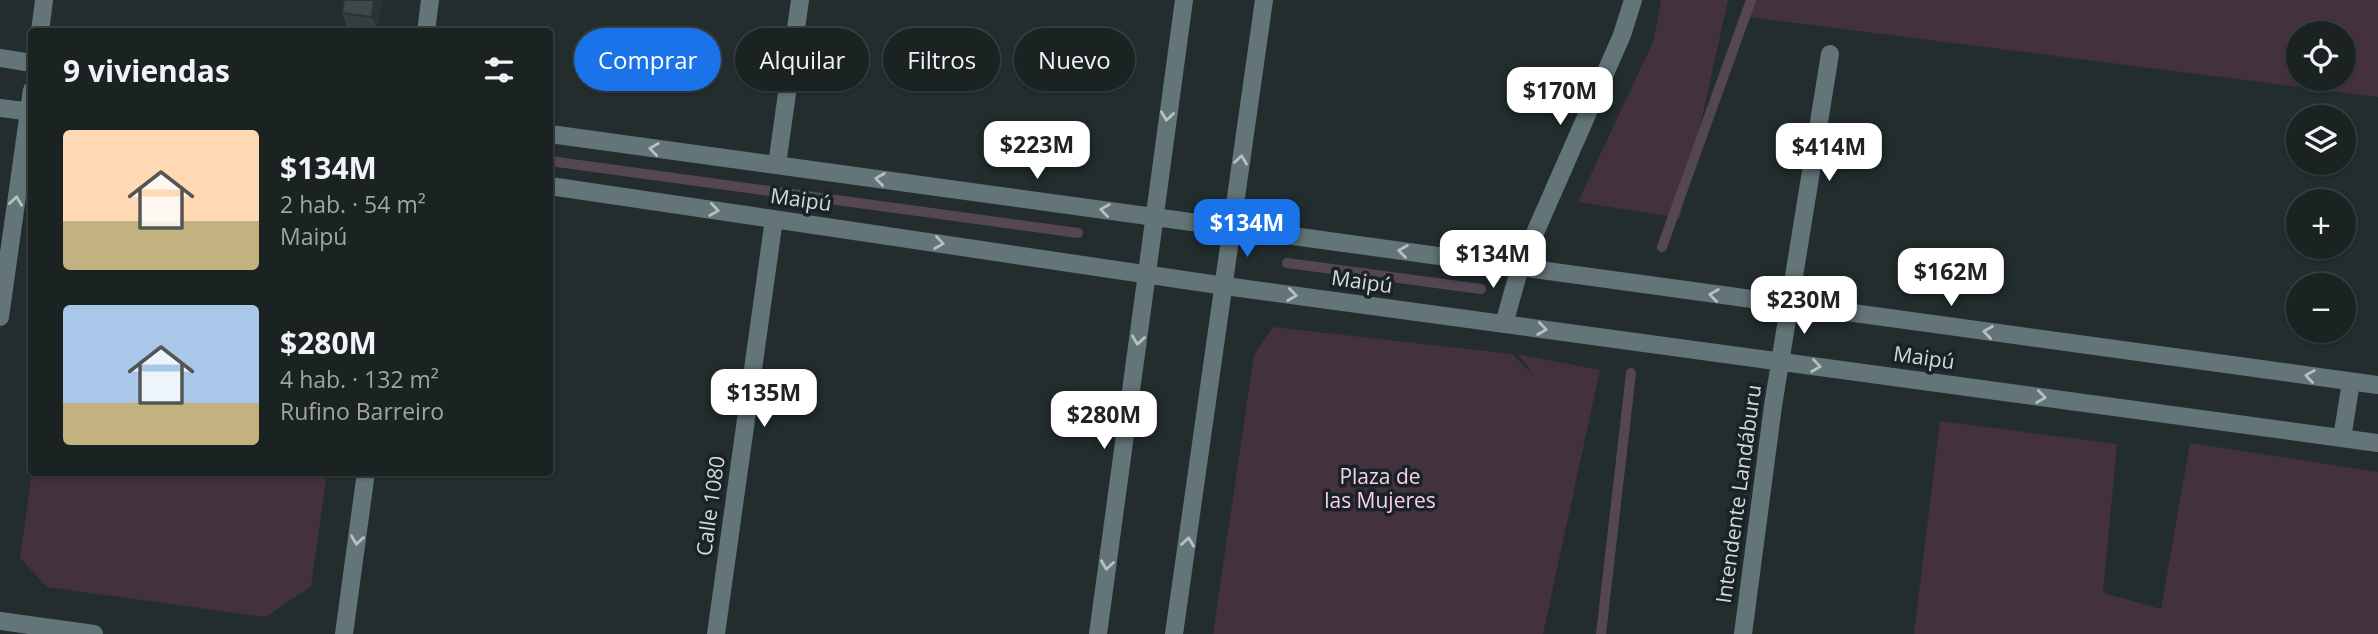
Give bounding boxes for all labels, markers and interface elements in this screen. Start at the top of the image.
map controls [2286,21,2356,343]
button: locate [2286,21,2356,91]
chip: Comprar [574,28,721,91]
chip: Alquilar [735,28,869,91]
chip: Filtros [883,28,1000,91]
chip: Nuevo [1014,28,1135,91]
text: 9 viviendas [63,50,230,91]
icon: filters [480,51,518,89]
pin: $170M [1511,68,1609,127]
text: $170M [1523,74,1597,106]
button: layers [2286,105,2356,175]
one-way arrow [1160,110,1175,122]
pin: $223M [988,122,1086,181]
pin: $414M [1780,124,1878,183]
text: $223M [1000,128,1074,160]
text: $414M [1792,130,1866,162]
one-way arrow [649,141,660,156]
text: $134M [280,147,377,188]
one-way arrow [1233,154,1248,166]
icon: home [119,158,203,242]
one-way arrow [874,172,886,187]
street label: Maipú [769,181,834,217]
text: 2 hab. · 54 m² [280,188,426,220]
button: + [2286,189,2356,259]
one-way arrow [8,195,23,207]
pin: $134M [1198,200,1296,259]
one-way arrow [708,202,720,217]
one-way arrow [1099,203,1111,218]
text: $134M [1210,206,1284,238]
text: Maipú [280,220,347,252]
pin: $134M [1444,230,1542,290]
one-way arrow [933,235,945,250]
text: $134M [1456,237,1530,269]
one-way arrow [1398,243,1409,258]
pin: $162M [1902,248,2000,308]
text: $162M [1914,255,1988,287]
street label: Maipú [1330,263,1395,299]
button: − [2286,273,2356,343]
pin: $230M [1755,276,1853,336]
text: $230M [1767,283,1841,315]
one-way arrow [1286,287,1298,302]
one-way arrow [1708,288,1720,303]
text: $280M [280,322,377,363]
one-way arrow [1536,322,1548,337]
one-way arrow [1982,325,1994,340]
icon: home [119,333,203,417]
one-way arrow [1131,334,1146,346]
street label: Maipú [1892,339,1957,375]
one-way arrow [1810,358,1822,373]
text: 4 hab. · 132 m² [280,363,439,395]
one-way arrow [2305,369,2316,384]
pin: $135M [715,370,813,429]
text: $135M [727,376,801,408]
street label: Intendente Landáburu [1709,383,1767,605]
one-way arrow [2035,389,2047,404]
pin: $280M [1055,392,1153,451]
text: Rufino Barreiro [280,395,444,427]
text: $280M [1067,398,1141,430]
street label: Calle 1080 [689,454,731,558]
park label: Plaza de las Mujeres [1324,462,1436,514]
one-way arrow [350,534,365,546]
one-way arrow [1180,536,1195,548]
one-way arrow [1100,560,1115,571]

